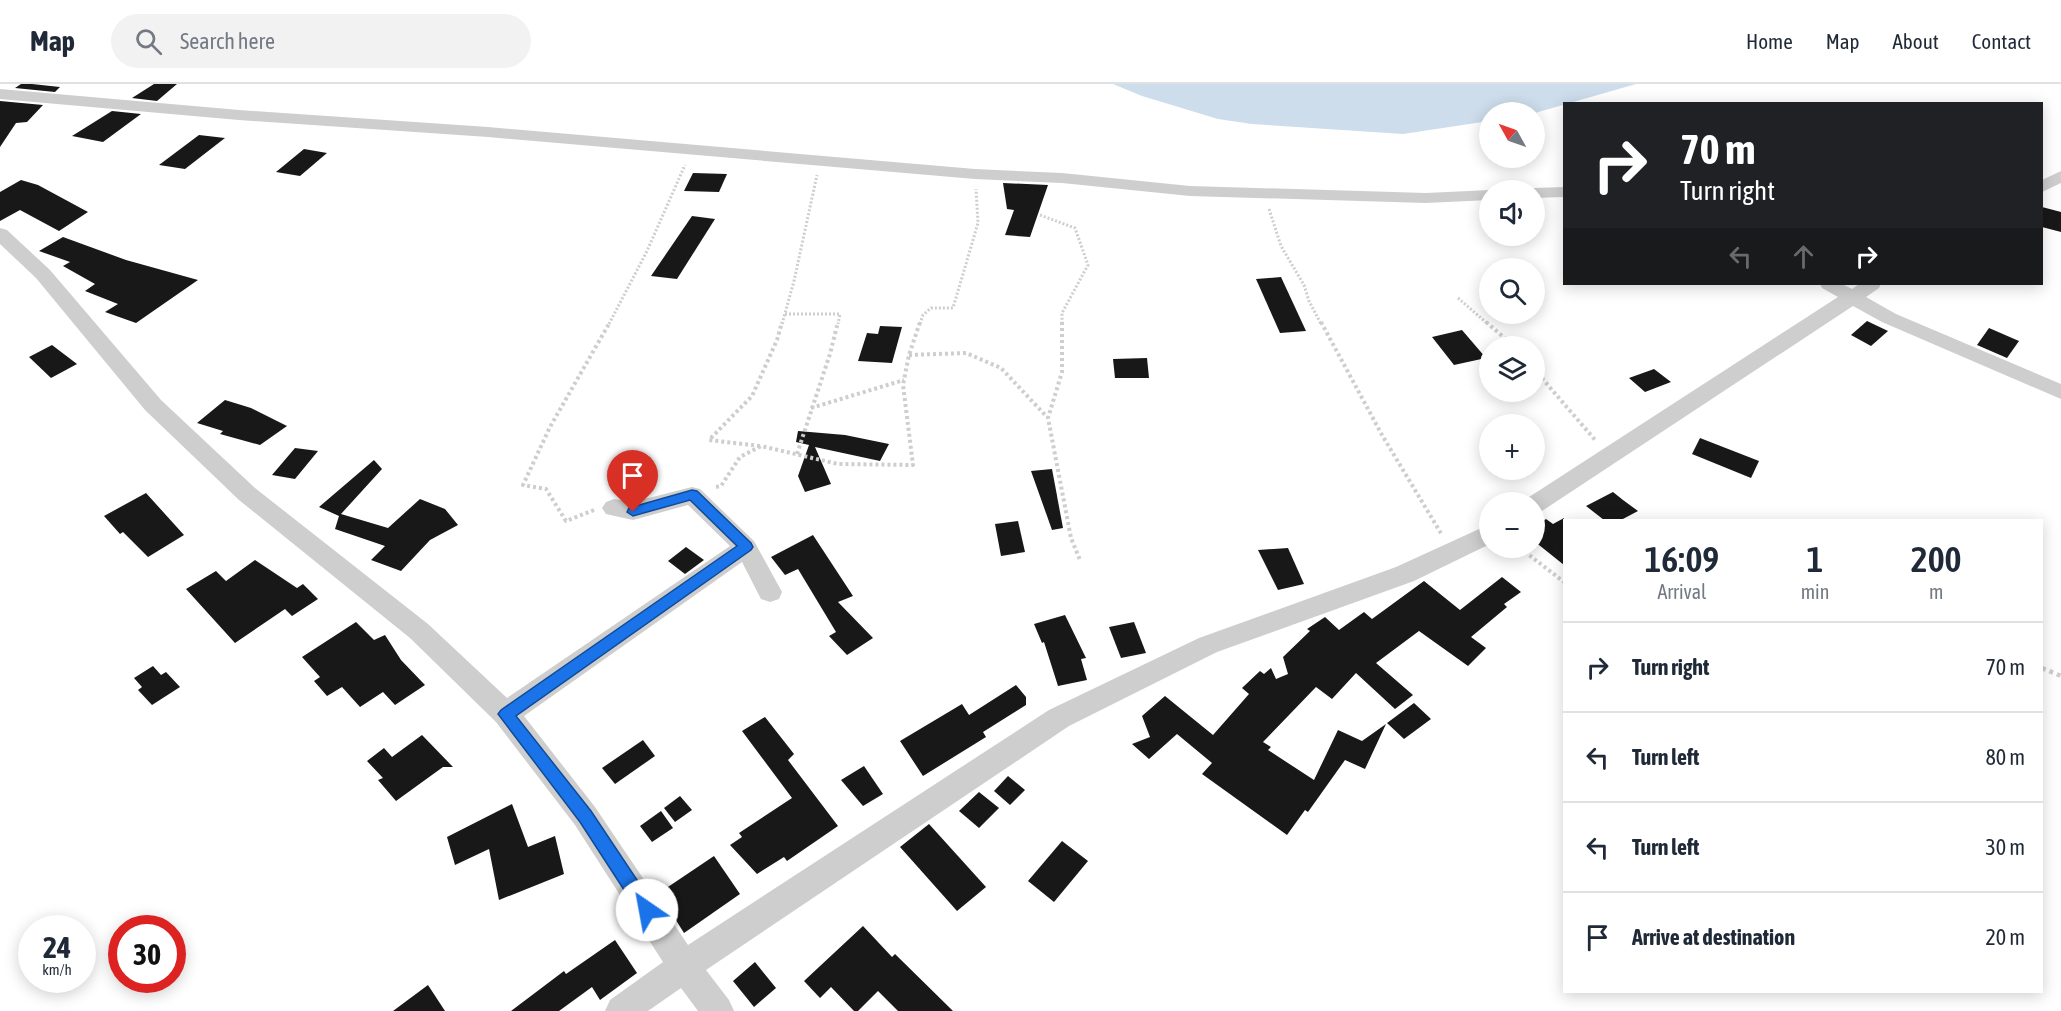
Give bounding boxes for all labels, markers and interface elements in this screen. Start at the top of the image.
search box [111,14,531,68]
text: Map [30,25,75,57]
icon: search [132,25,165,58]
text: Search here [180,28,275,54]
text: Home [1746,29,1793,53]
text: Map [1826,29,1860,53]
text: About [1893,29,1939,53]
text: Contact [1972,29,2031,53]
north arrow [1479,102,1545,168]
map controls [1479,102,1545,558]
text: 70 m [1680,125,1755,173]
icon: right [1581,126,1659,204]
text: Turn right [1680,175,1775,206]
button: sound [1479,180,1545,246]
icon: left [1724,240,1757,273]
icon: ahead [1787,240,1820,273]
icon: right [1850,240,1883,273]
button: search [1479,258,1545,324]
button: layers [1479,336,1545,402]
button: + [1479,414,1545,480]
pin [607,450,658,512]
icon: arrive [616,459,649,492]
button: − [1479,492,1545,558]
text: 16:09 [1644,538,1719,580]
text: 1 [1807,538,1823,580]
text: 200 [1911,538,1962,580]
text: Arrival [1657,580,1706,603]
text: min [1801,580,1829,603]
text: m [1929,580,1943,603]
icon: right [1581,651,1614,684]
text: Turn right [1632,654,1709,680]
text: 70 m [1985,654,2025,680]
icon: left [1581,741,1614,774]
text: Turn left [1632,744,1699,770]
text: 80 m [1985,744,2025,770]
icon: left [1581,831,1614,864]
text: Turn left [1632,834,1699,860]
text: 30 m [1985,834,2025,860]
position arrow [615,878,679,942]
speed limit sign: 30 [108,915,186,993]
icon: arrive [1581,921,1614,954]
text: Arrive at destination [1632,924,1795,950]
text: 20 m [1985,924,2025,950]
text: 24 [43,930,71,964]
text: km/h [42,961,72,978]

